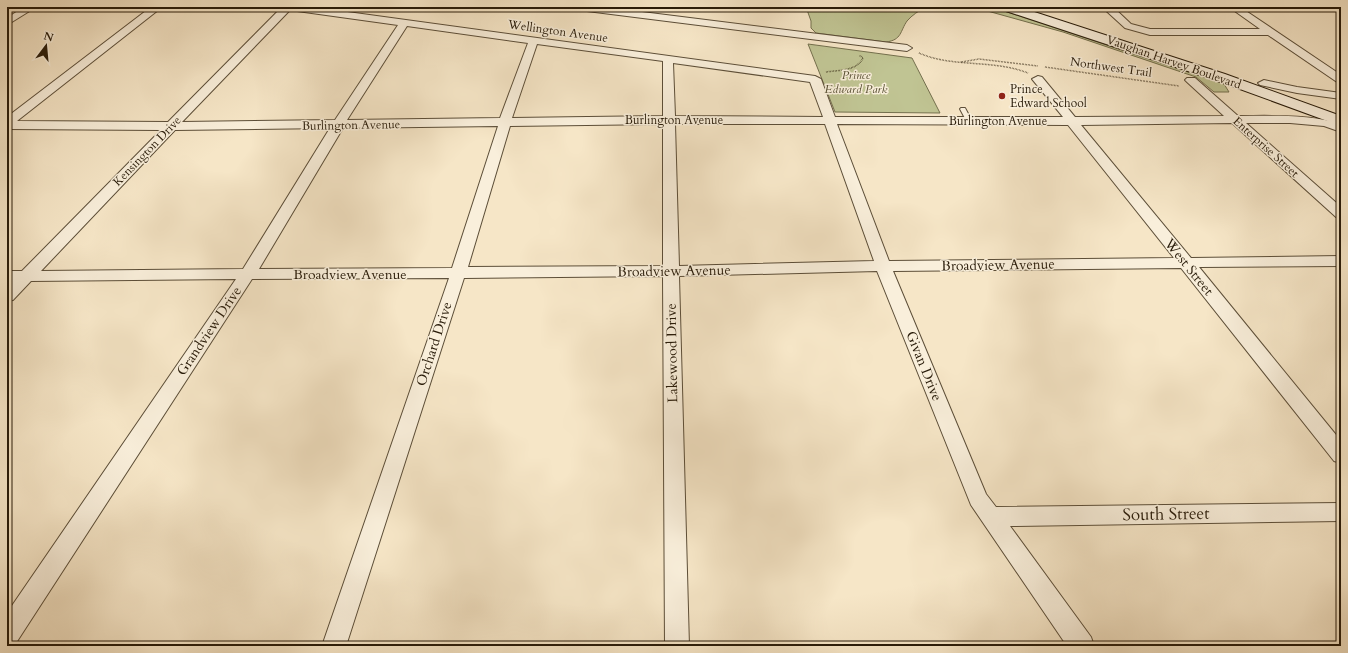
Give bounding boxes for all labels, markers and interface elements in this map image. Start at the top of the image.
street label: Wellington Avenue [506,16,609,46]
north arrow [26,26,66,66]
text: N [42,28,56,46]
street label: Vaughan Harvey Boulevard [1104,31,1244,93]
street label: Northwest Trail [1069,53,1153,81]
park label: Prince Edward Park [825,67,887,97]
place label: Prince Edward School [1010,81,1087,111]
marker: Prince Edward School [997,91,1007,101]
street label: Burlington Avenue [625,112,723,128]
street label: Kensington Drive [109,113,185,189]
street label: Burlington Avenue [949,113,1047,129]
street label: Enterprise Street [1230,113,1303,181]
street label: Burlington Avenue [302,116,400,134]
street label: West Street [1159,234,1218,300]
street label: Broadview Avenue [941,255,1055,275]
street label: Broadview Avenue [617,261,731,281]
street label: Broadview Avenue [293,265,407,284]
street label: Grandview Drive [172,283,246,379]
street label: Orchard Drive [411,299,457,389]
street label: Lakewood Drive [662,303,682,403]
street label: Givan Drive [901,328,947,404]
street label: South Street [1122,502,1210,526]

